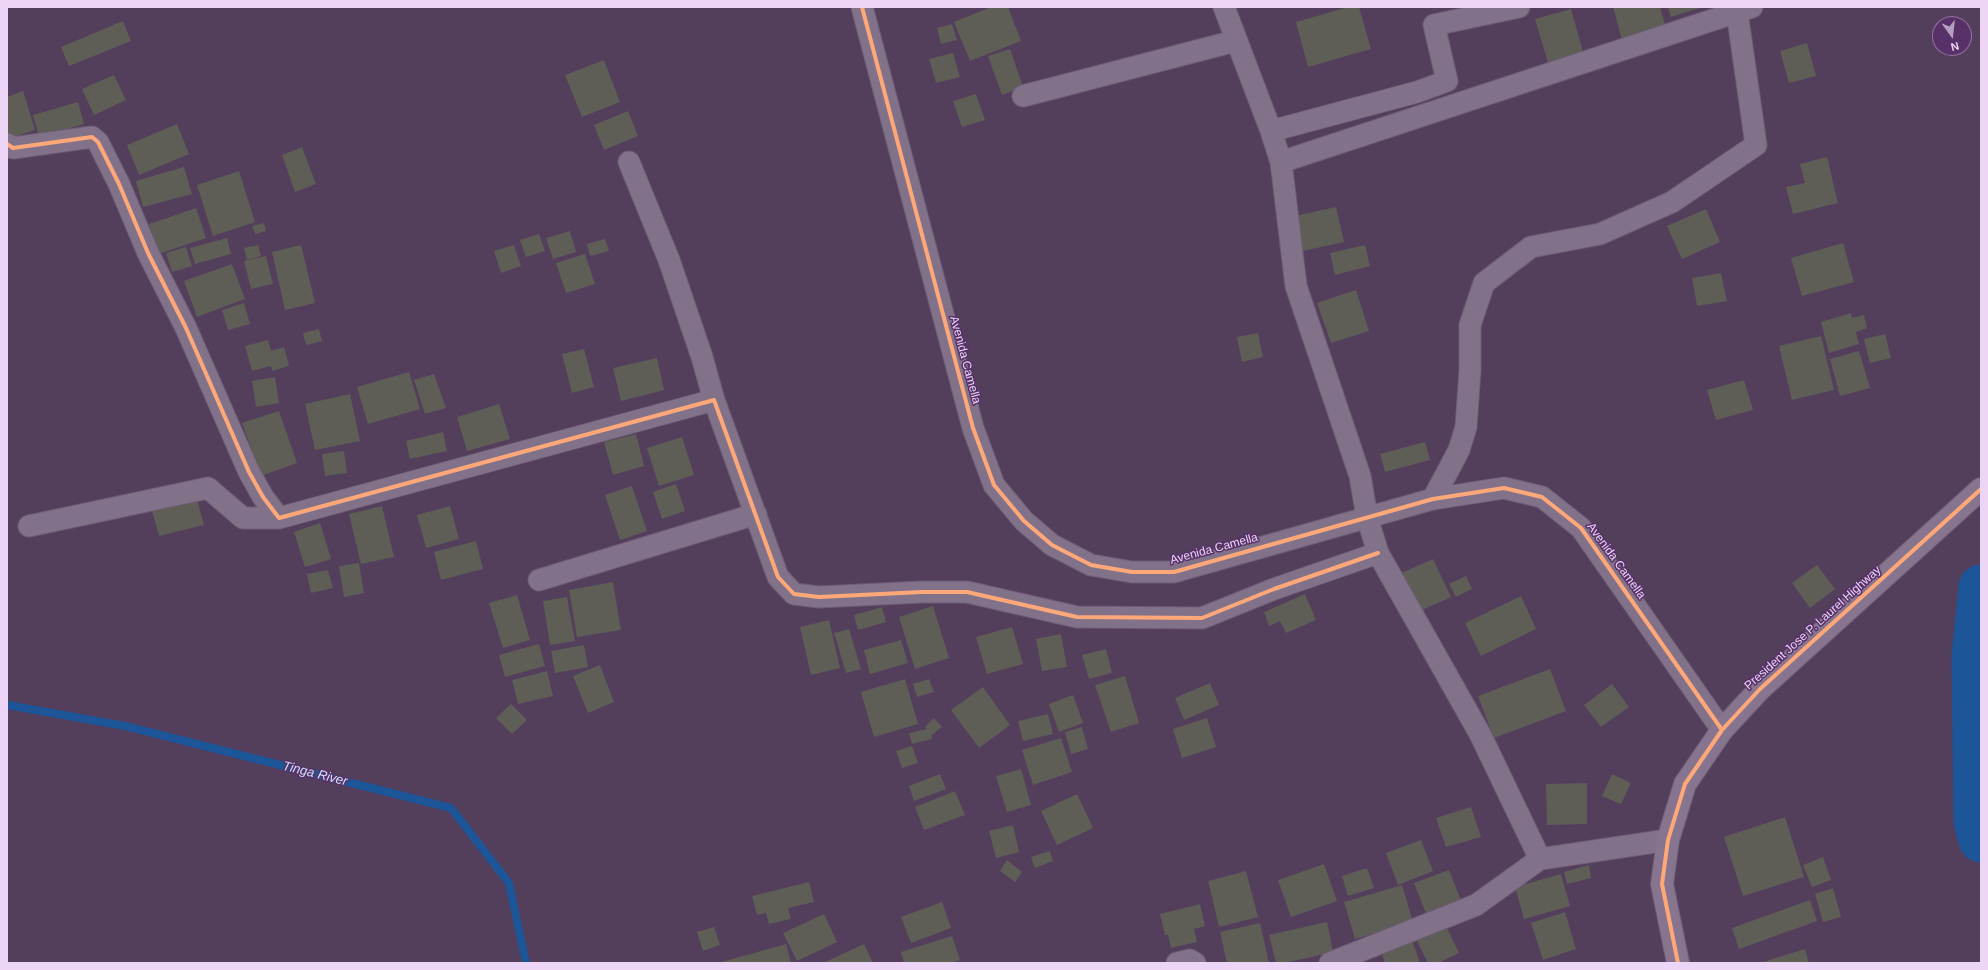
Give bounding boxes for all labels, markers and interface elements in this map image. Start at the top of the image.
north arrow [1932,16,1972,56]
text: N [1949,40,1960,53]
street label: Avenida Camella [946,314,984,406]
street label: Avenida Camella [1584,520,1648,602]
street label: Avenida Camella [1168,530,1260,568]
street label: President Jose P. Laurel Highway [1742,563,1884,693]
water label: Tinga River [281,758,349,790]

